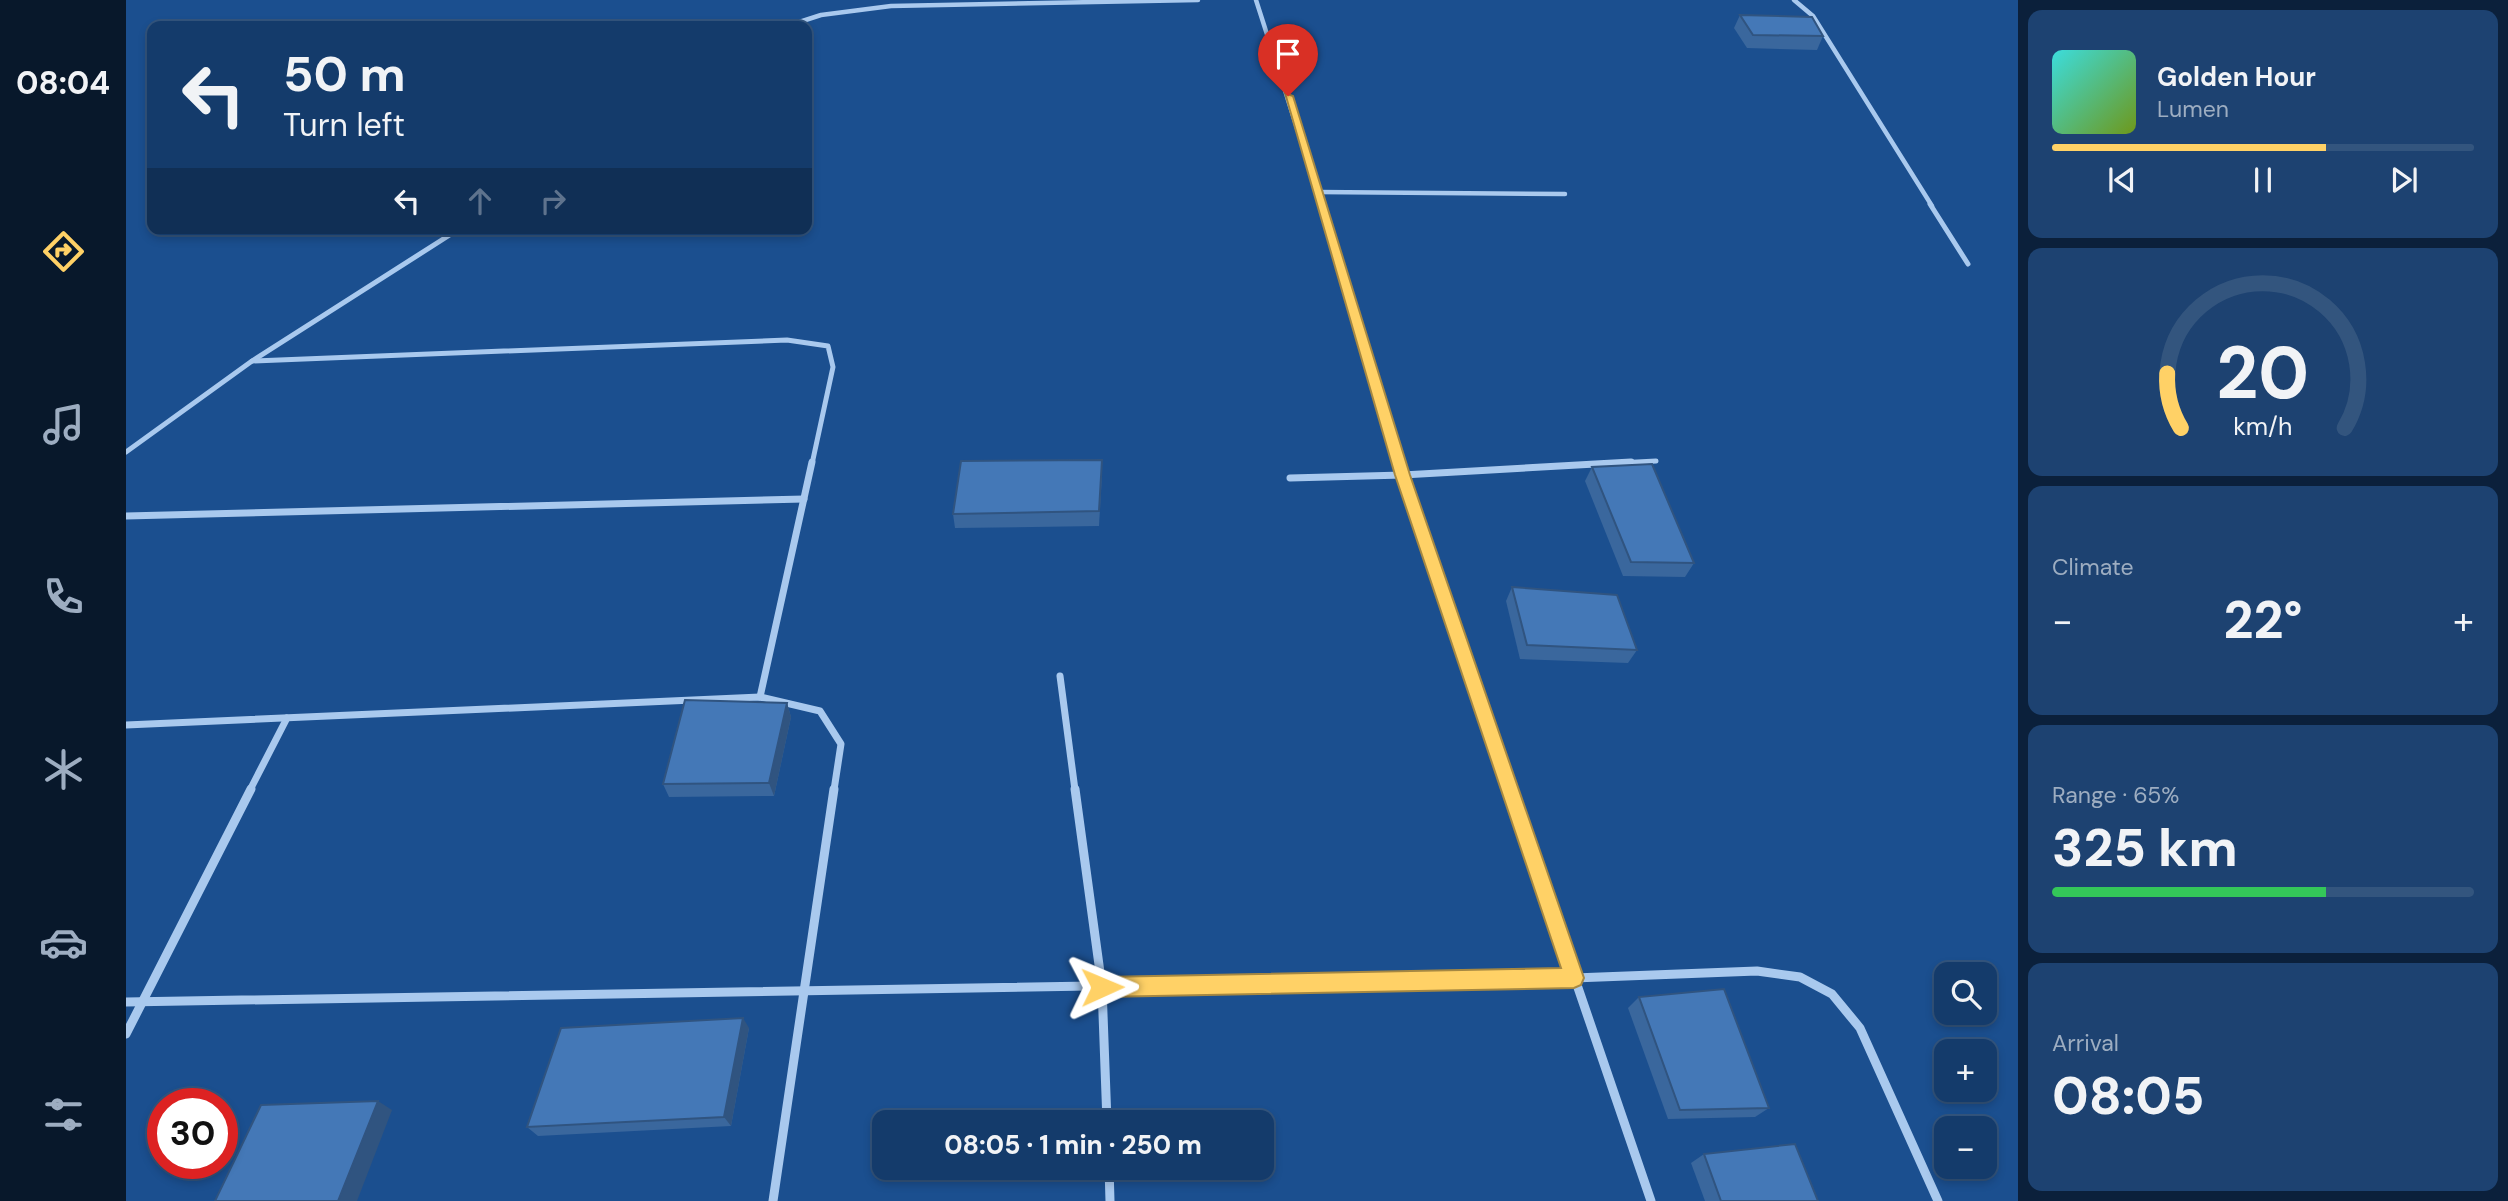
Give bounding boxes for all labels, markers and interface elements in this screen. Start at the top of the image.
pin [1258,24,1318,96]
icon: arrive [1269,35,1307,73]
text: 50 m [283,42,406,106]
icon: left [168,49,259,140]
text: Golden Hour [2157,60,2316,94]
text: 08:04 [16,62,110,104]
text: Lumen [2157,94,2229,124]
text: Turn left [283,104,405,146]
icon: previous [2103,161,2141,199]
icon: pause [2244,161,2282,199]
icon: next [2385,161,2423,199]
icon: left [388,182,426,220]
icon: ahead [461,182,499,220]
icon: right [534,182,572,220]
icon: directions [39,227,88,276]
text: 20 [2217,327,2309,422]
icon: music [39,400,88,449]
text: km/h [2233,410,2293,443]
text: Climate [2052,552,2134,582]
icon: phone [39,572,88,621]
text: 22° [2223,586,2303,654]
text: − [2052,596,2073,646]
text: + [2453,596,2474,646]
icon: climate [39,745,88,794]
text: Range · 65% [2052,780,2179,810]
text: 325 km [2052,814,2238,882]
icon: car [39,918,88,967]
position arrow [1065,950,1139,1024]
map controls [1934,962,1997,1179]
button: search [1934,962,1997,1025]
text: Arrival [2052,1028,2119,1058]
button: + [1934,1039,1997,1102]
text: 08:05 [2052,1062,2204,1130]
speed limit sign: 30 [147,1088,238,1179]
icon: filters [39,1090,88,1139]
button: − [1934,1116,1997,1179]
text: 08:05 · 1 min · 250 m [944,1128,1202,1162]

